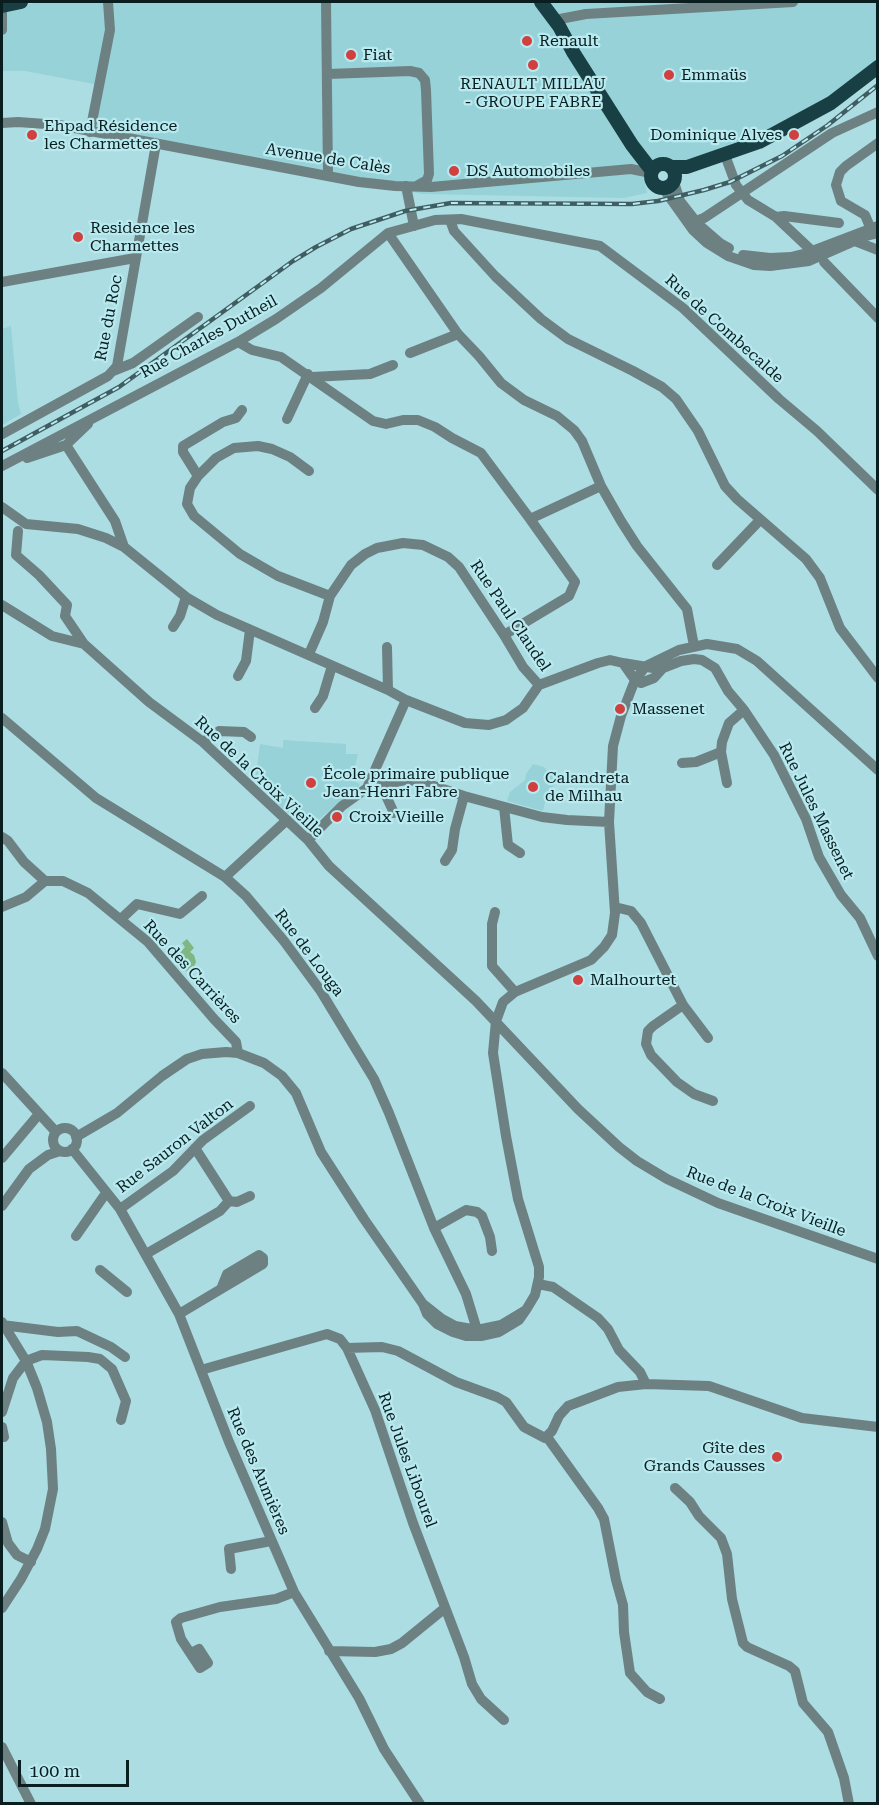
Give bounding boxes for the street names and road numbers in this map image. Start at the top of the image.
street label: Avenue de Calès [264,140,392,178]
street label: Rue de Combecalde [661,271,787,387]
street label: Rue du Roc [91,273,127,363]
street label: Rue Charles Dutheil [137,291,281,383]
street label: Rue Paul Claudel [466,557,554,675]
street label: Rue de la Croix Vieille [190,712,328,842]
street label: Rue Jules Massenet [774,739,858,883]
street label: Rue de Louga [270,906,348,1000]
street label: Rue des Carrières [139,916,245,1028]
street label: Rue Sauron Valton [113,1095,237,1197]
street label: Rue de la Croix Vieille [683,1163,849,1241]
street label: Rue Jules Libourel [374,1390,440,1530]
street label: Rue des Aumières [222,1404,294,1538]

